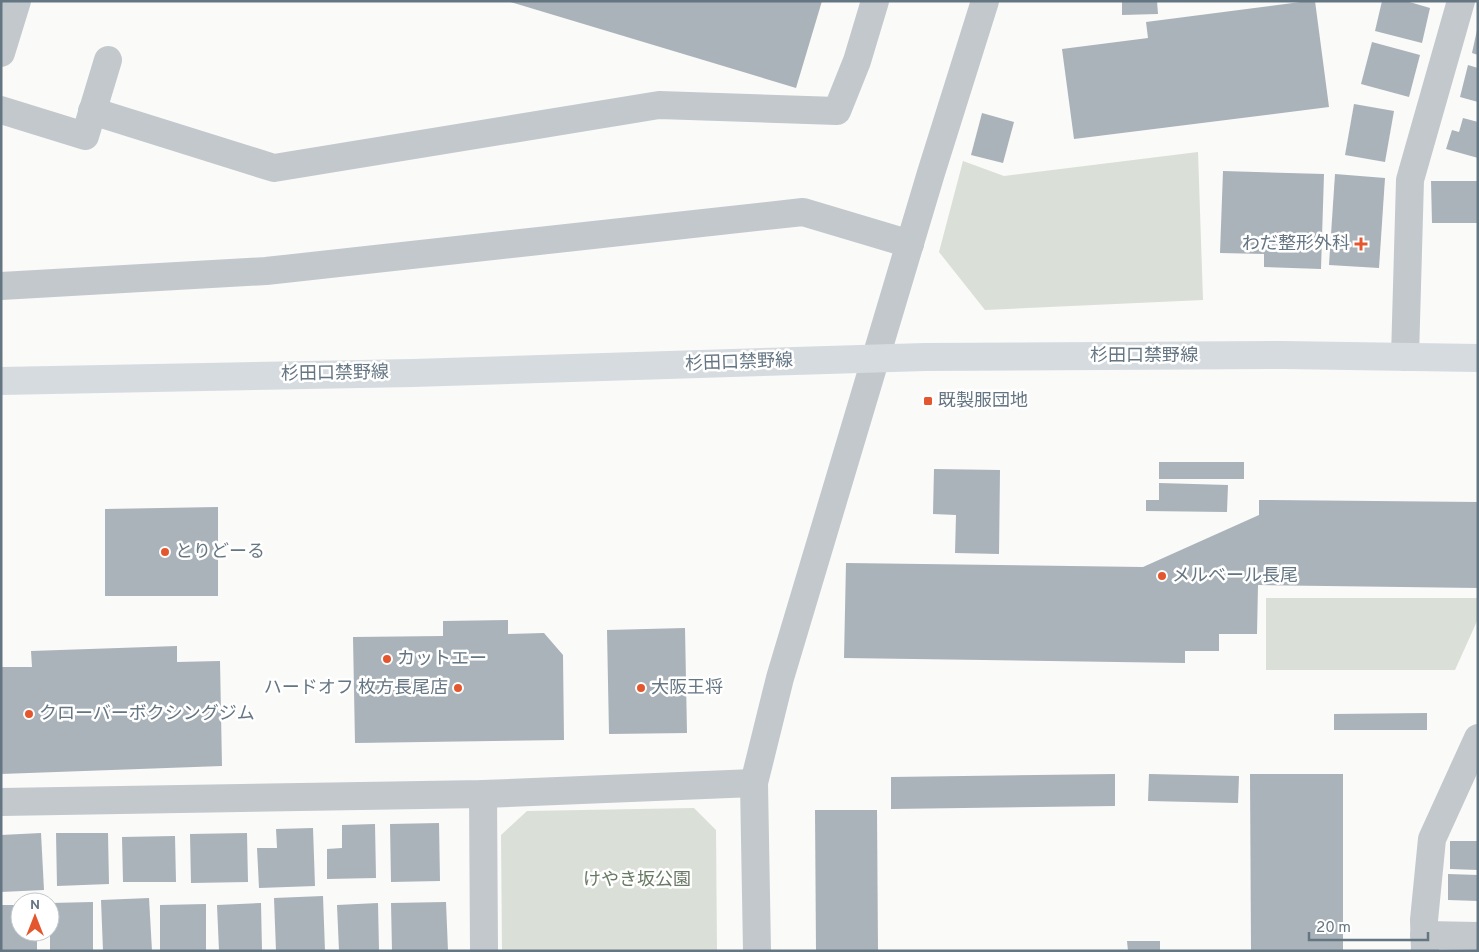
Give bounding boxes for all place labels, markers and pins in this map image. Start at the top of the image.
place label: わだ整形外科 [1242,233,1350,256]
marker: わだ整形外科 [1354,237,1368,251]
place label: 既製服団地 [938,390,1028,413]
marker: 既製服団地 [922,395,934,407]
place label: とりどーる [175,541,265,564]
marker: とりどーる [159,546,171,558]
place label: メルベール長尾 [1172,565,1298,588]
marker: メルベール長尾 [1156,570,1168,582]
place label: カットエー [397,648,487,671]
marker: カットエー [381,653,393,665]
place label: ハードオフ 枚方長尾店 [264,677,448,700]
place label: 大阪王将 [651,677,723,700]
marker: ハードオフ 枚方長尾店 [452,682,464,694]
marker: 大阪王将 [635,682,647,694]
place label: クローバーボクシングジム [39,703,255,726]
marker: クローバーボクシングジム [23,708,35,720]

